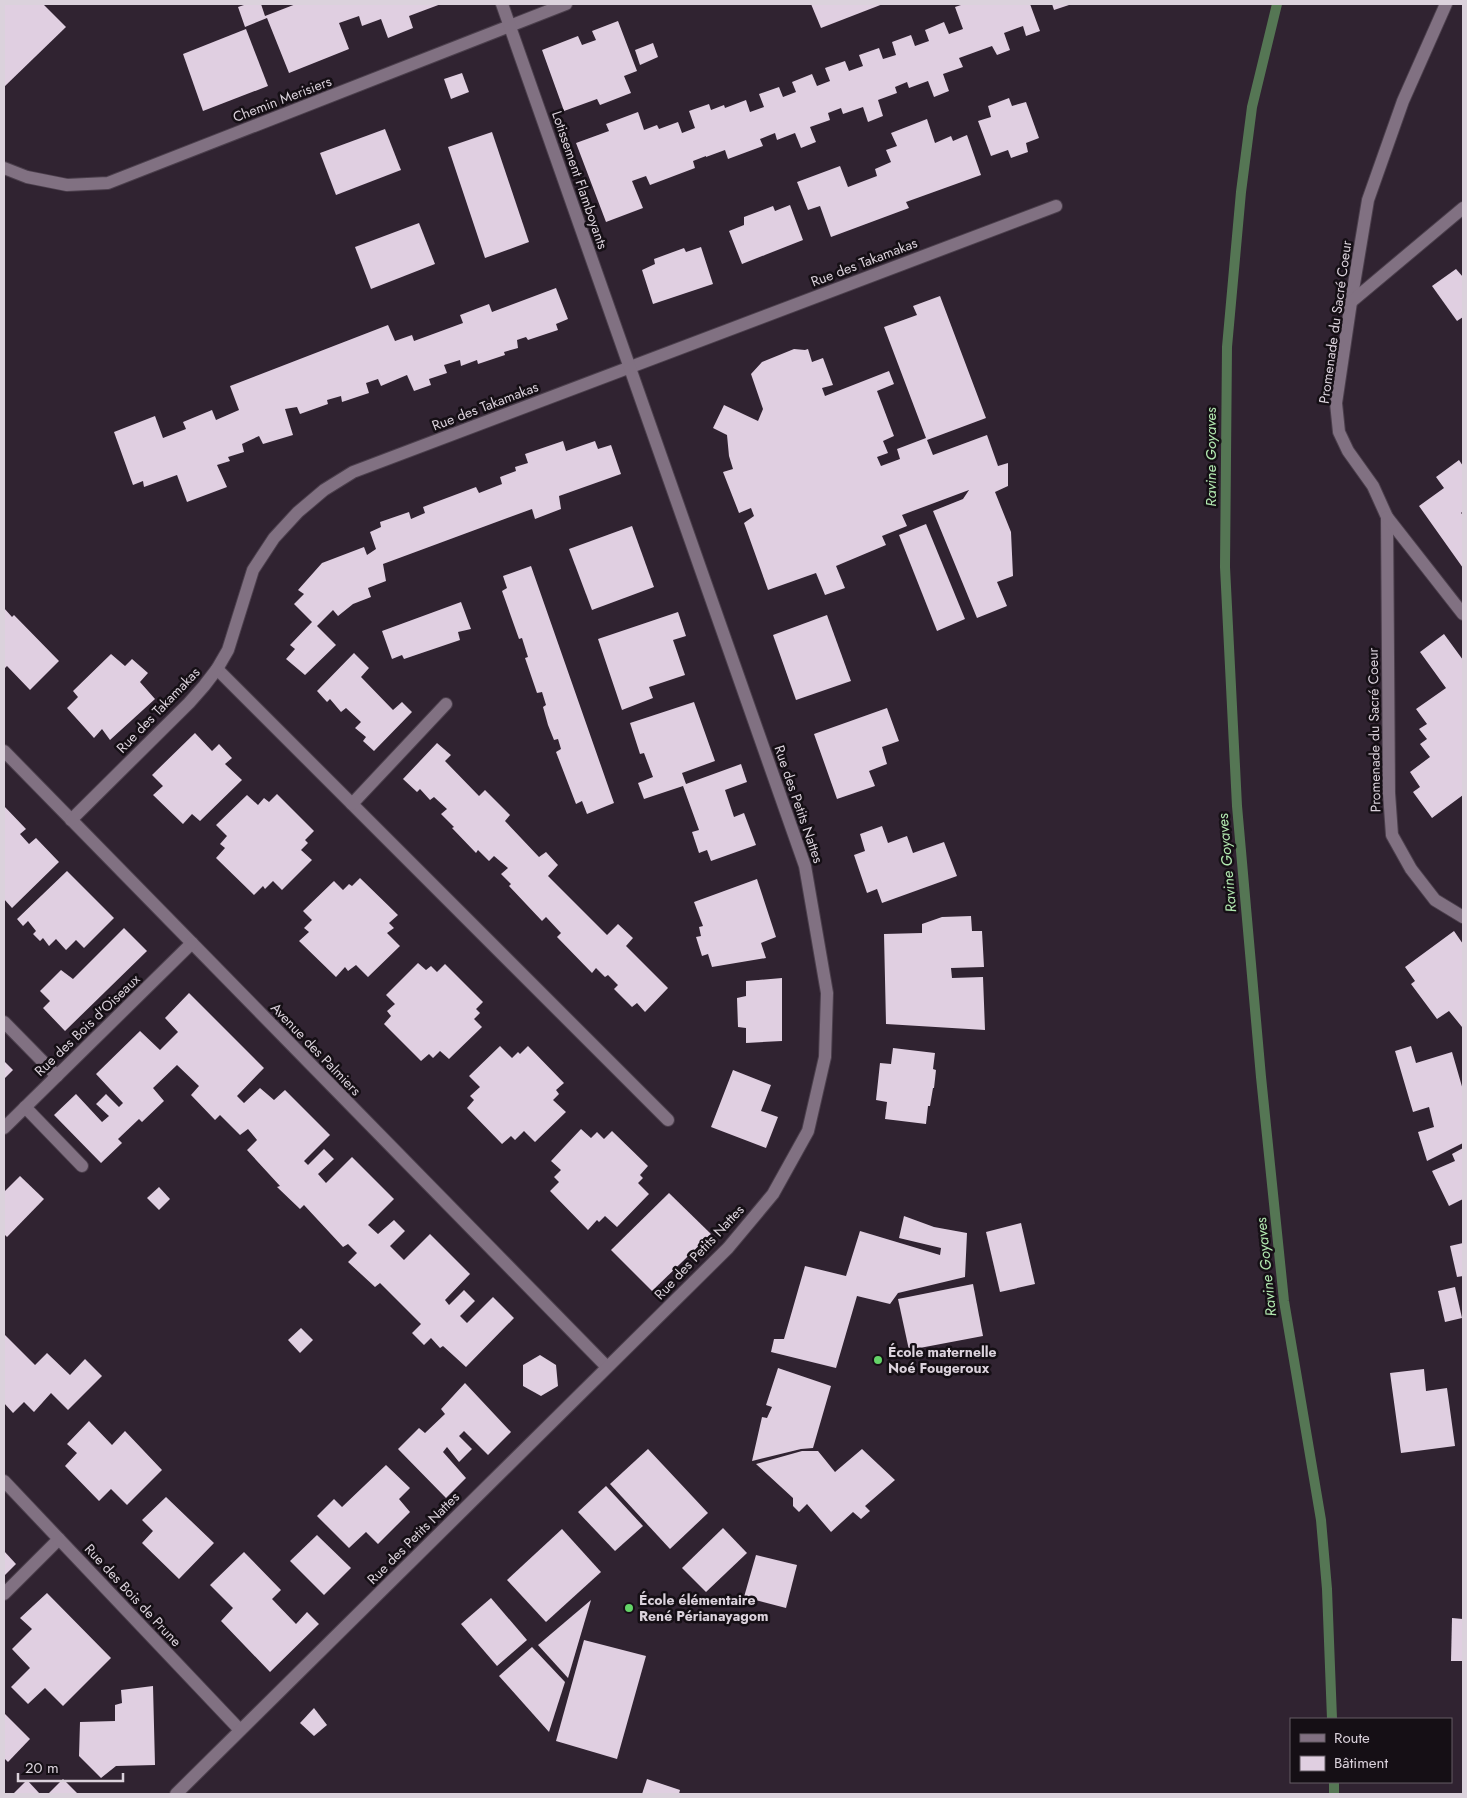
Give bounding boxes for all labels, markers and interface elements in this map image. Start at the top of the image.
street label: Chemin Merisiers [230,71,335,127]
street label: Lotissement Flamboyants [547,108,613,252]
street label: Rue des Takamakas [808,232,920,292]
street label: Promenade du Sacré Coeur [1314,239,1356,405]
street label: Rue des Takamakas [429,376,541,436]
water label: Ravine Goyaves [1200,407,1222,507]
street label: Promenade du Sacré Coeur [1363,647,1385,812]
street label: Rue des Takamakas [112,662,205,757]
street label: Rue des Petits Nattes [769,742,829,866]
water label: Ravine Goyaves [1212,812,1242,913]
street label: Rue des Bois d'Oiseaux [30,969,144,1081]
street label: Avenue des Palmiers [266,998,366,1100]
street label: Rue des Petits Nattes [650,1200,749,1304]
water label: Ravine Goyaves [1250,1216,1282,1318]
place label: École maternelle Noé Fougeroux [888,1342,997,1378]
marker: École maternelle Noé Fougeroux [872,1354,884,1366]
street label: Rue des Petits Nattes [362,1487,464,1589]
street label: Rue des Bois de Prune [80,1539,186,1651]
place label: École élémentaire René Périanayagom [639,1590,769,1626]
marker: École élémentaire René Périanayagom [623,1602,635,1614]
legend [1290,1718,1452,1783]
text: Route [1334,1727,1370,1749]
scale bar [18,1750,122,1782]
text: Bâtiment [1334,1752,1388,1774]
text: 20 m [25,1757,59,1779]

